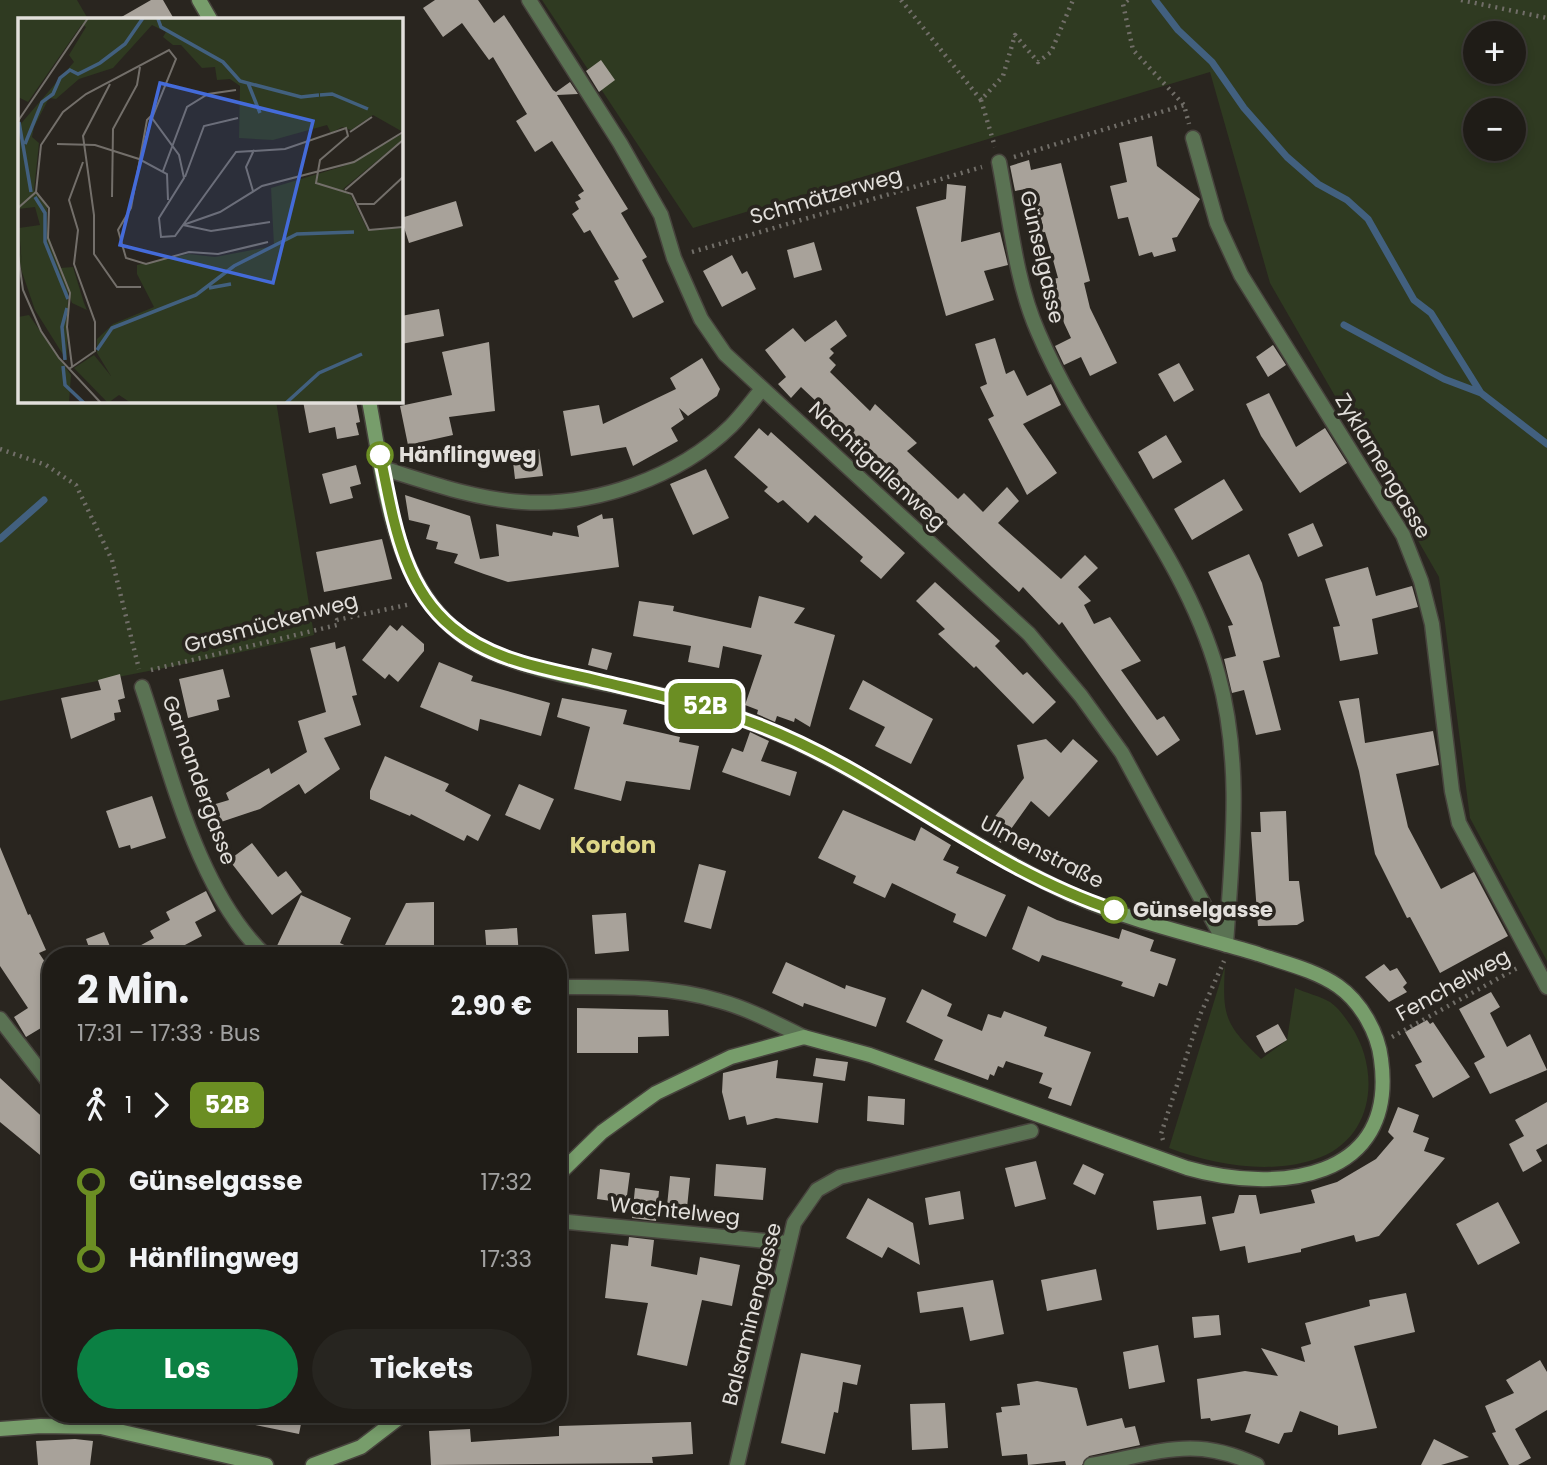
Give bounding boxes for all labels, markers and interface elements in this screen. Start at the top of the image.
inset map [18,18,402,402]
map controls [1463,21,1526,161]
button: + [1463,21,1526,84]
button: − [1463,98,1526,161]
street label: Schmätzerweg [746,160,905,231]
street label: Günselgasse [1013,188,1072,326]
street label: Zyklamengasse [1329,388,1438,544]
street label: Nachtigallenweg [803,394,952,537]
place label: Hänflingweg [399,440,537,469]
marker: Hänflingweg [367,442,393,468]
street label: Grasmückenweg [181,585,361,660]
line badge: 52B [665,683,745,729]
text: 52B [682,689,728,722]
street label: Gamandergasse [155,691,244,869]
street label: Ulmenstraße [975,808,1109,895]
district label: Kordon [570,829,656,861]
place label: Günselgasse [1133,895,1273,924]
marker: Günselgasse [1101,897,1127,923]
street label: Fenchelweg [1391,941,1515,1028]
text: 2 Min. [77,963,189,1016]
text: 2.90 € [451,988,532,1024]
text: 17:31 – 17:33 · Bus [77,1017,260,1049]
icon: walk [77,1086,115,1124]
icon: forward [142,1086,180,1124]
text: 52B [204,1088,250,1121]
text: 1 [125,1089,132,1121]
text: Günselgasse [129,1163,302,1199]
text: 17:32 [480,1166,532,1198]
street label: Wachtelweg [608,1189,742,1232]
street label: Balsaminengasse [715,1219,788,1408]
text: Hänflingweg [129,1240,299,1276]
text: 17:33 [480,1243,532,1275]
button: Los [77,1329,298,1409]
button: Tickets [312,1329,532,1409]

